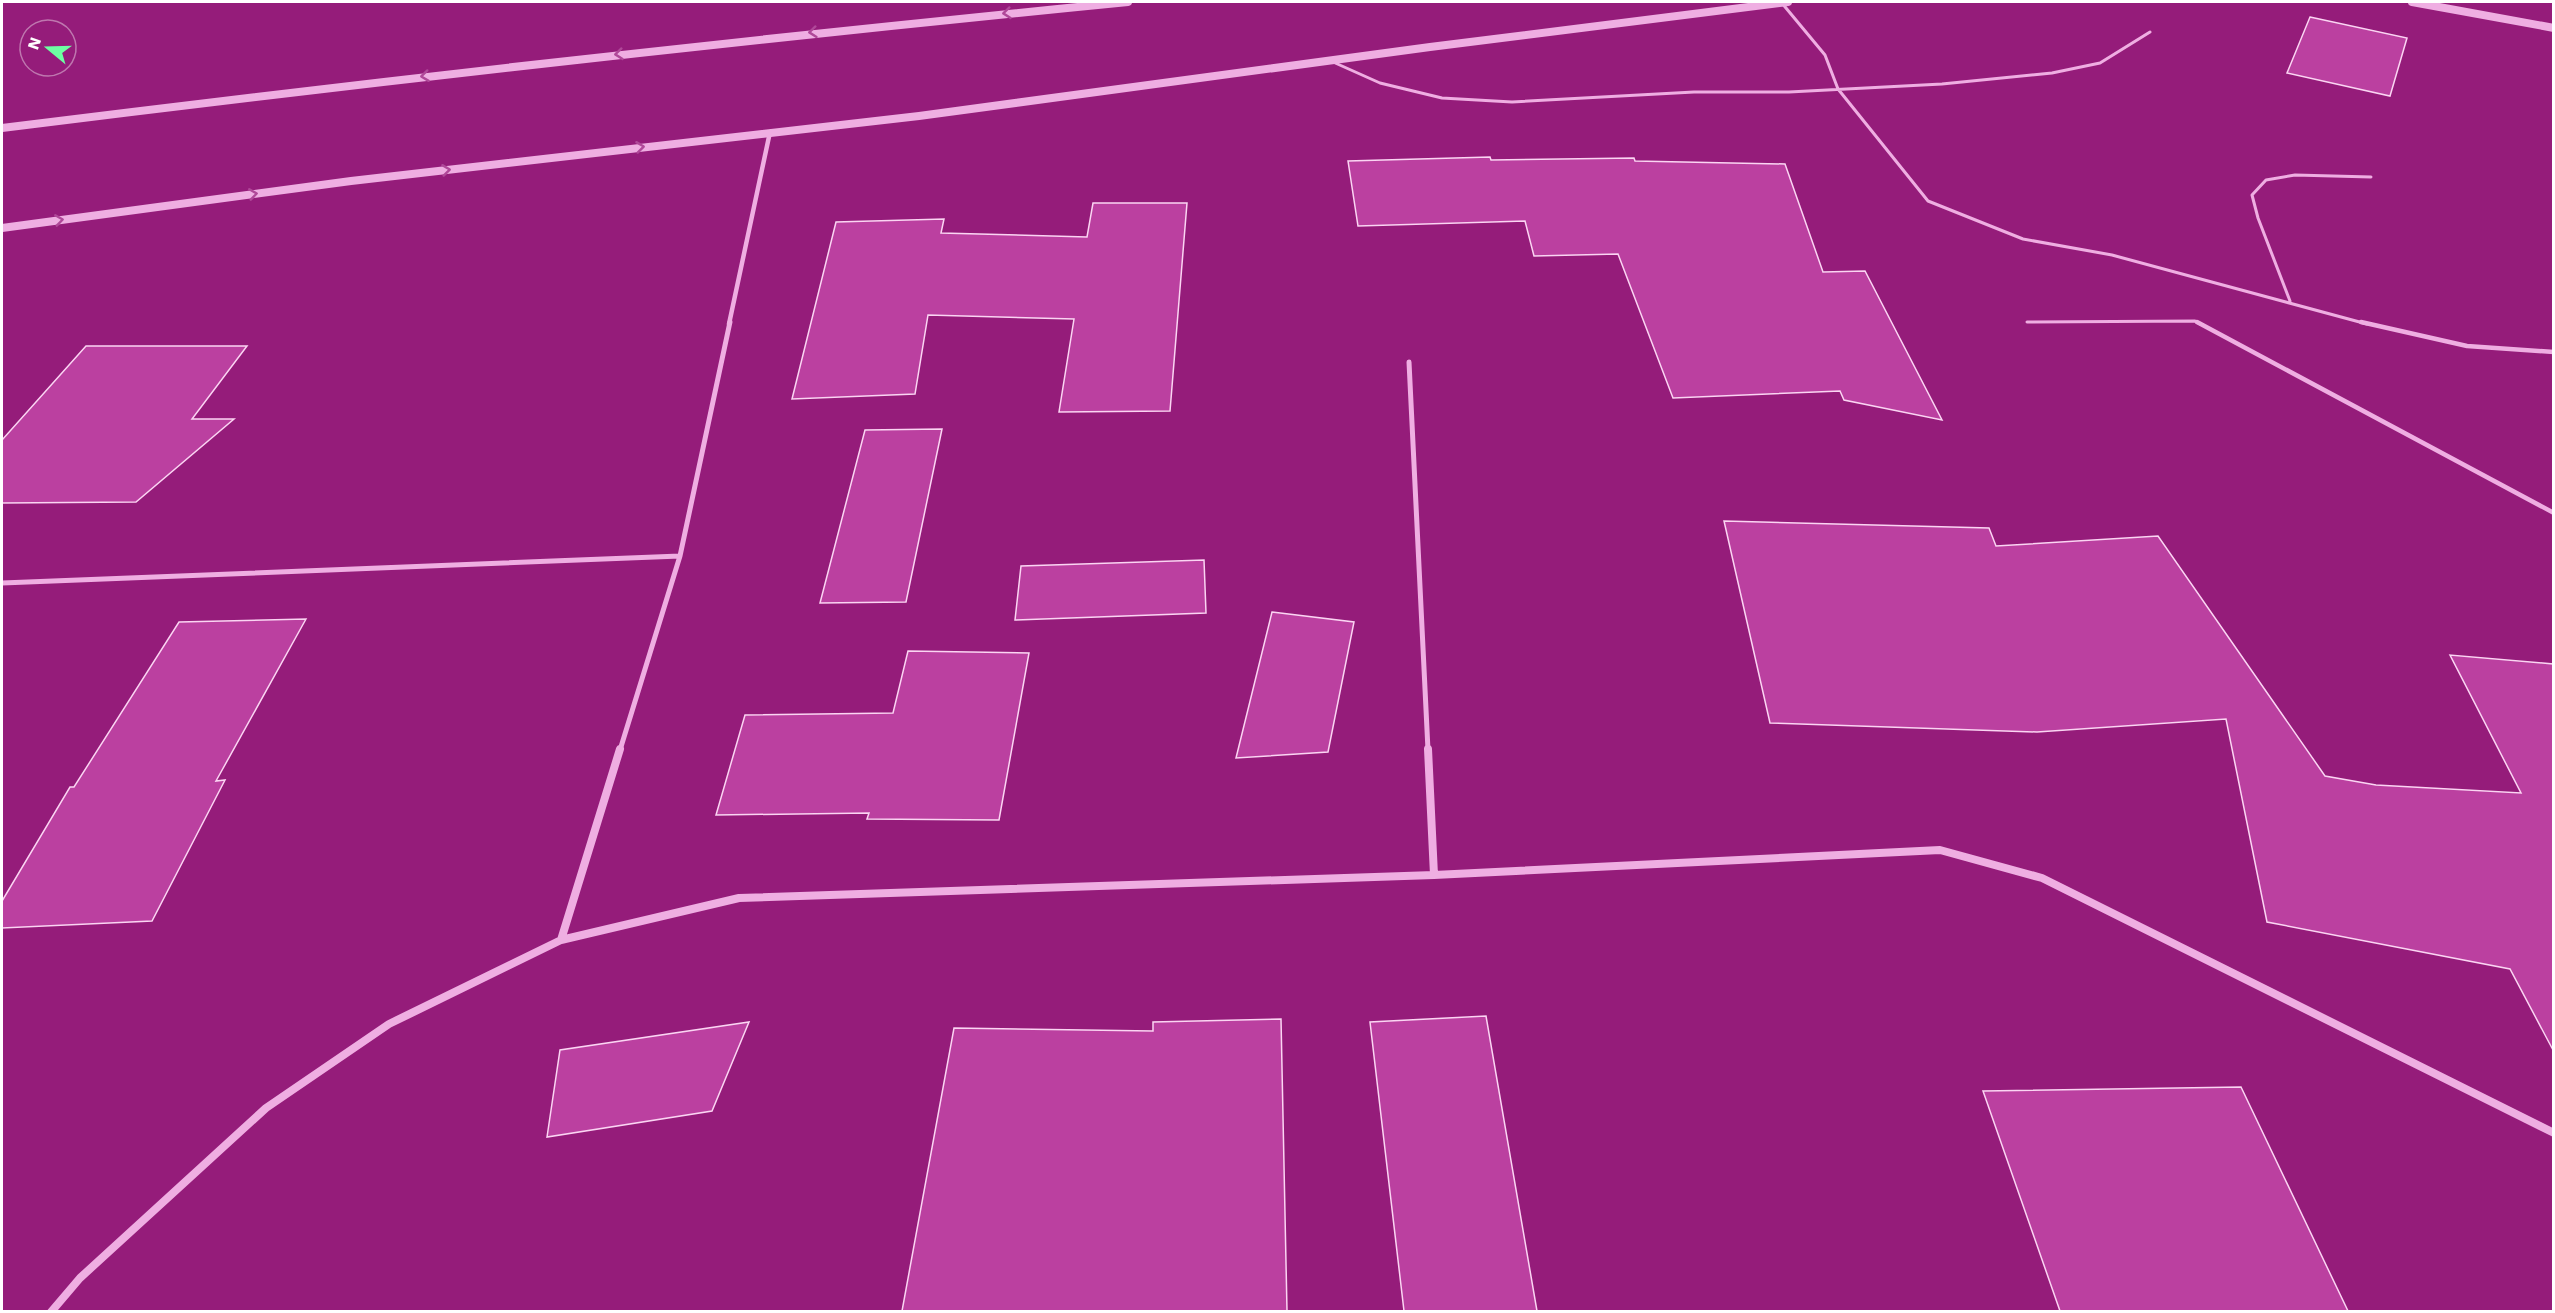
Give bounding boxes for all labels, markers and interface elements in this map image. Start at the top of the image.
one-way arrow [1003,6,1012,19]
north arrow [18,18,78,78]
one-way arrow [808,25,818,38]
text: N [23,35,45,52]
one-way arrow [615,47,624,60]
one-way arrow [421,69,430,81]
one-way arrow [635,141,644,154]
one-way arrow [442,164,451,176]
one-way arrow [248,189,257,201]
one-way arrow [55,215,64,227]

